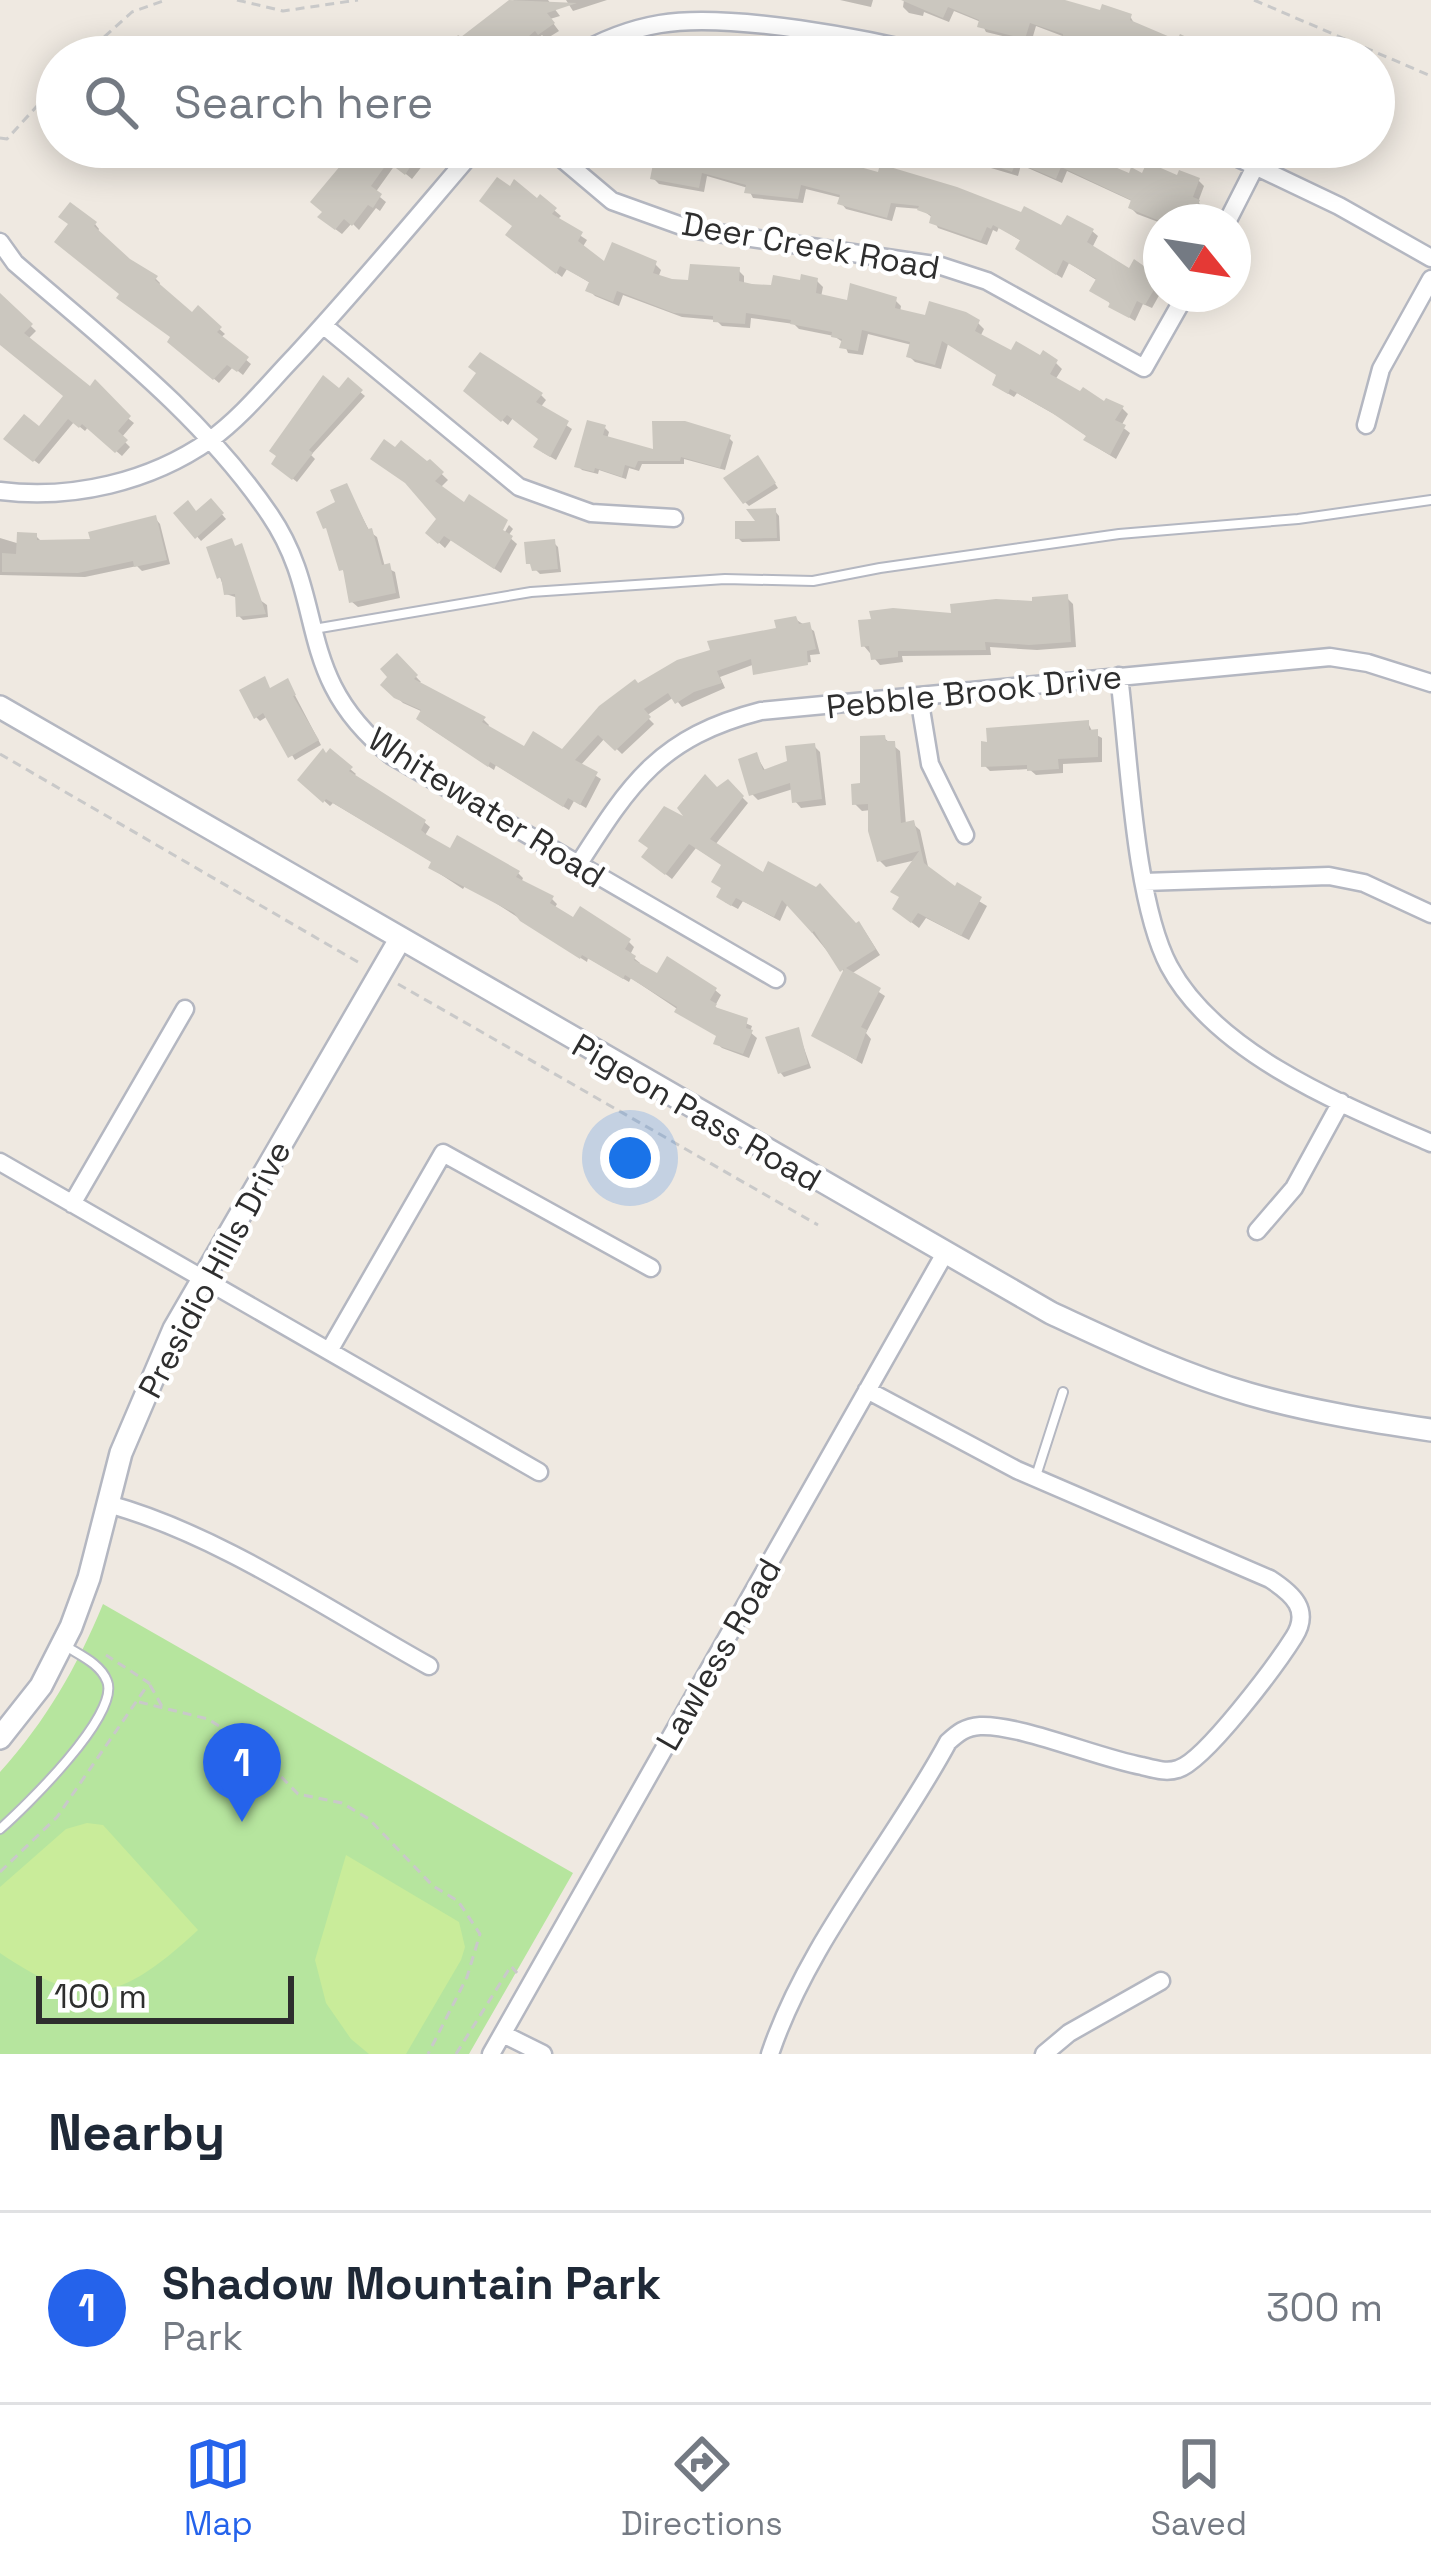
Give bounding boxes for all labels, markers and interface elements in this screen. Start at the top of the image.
search box [36,36,1395,168]
icon: search [78,69,144,135]
text: Search here [174,74,433,131]
street label: Deer Creek Road [679,203,943,289]
north arrow [1143,204,1251,312]
street label: Pebble Brook Drive [824,656,1124,728]
street label: Whitewater Road [360,718,613,897]
street label: Pigeon Pass Road [565,1025,828,1201]
your location [600,1128,660,1188]
street label: Presidio Hills Drive [129,1133,300,1405]
street label: Lawless Road [647,1551,791,1758]
pin: 1 [203,1723,281,1822]
scale bar [36,1970,294,2023]
text: 100 m [54,1976,147,2018]
text: Nearby [48,2100,225,2165]
text: Shadow Mountain Park [162,2255,661,2312]
text: 1 [78,2283,96,2332]
text: 300 m [1266,2283,1383,2332]
text: Park [162,2312,243,2361]
tab: Map [184,2431,253,2545]
tab: Directions [621,2431,783,2545]
tab: Saved [1151,2431,1247,2545]

